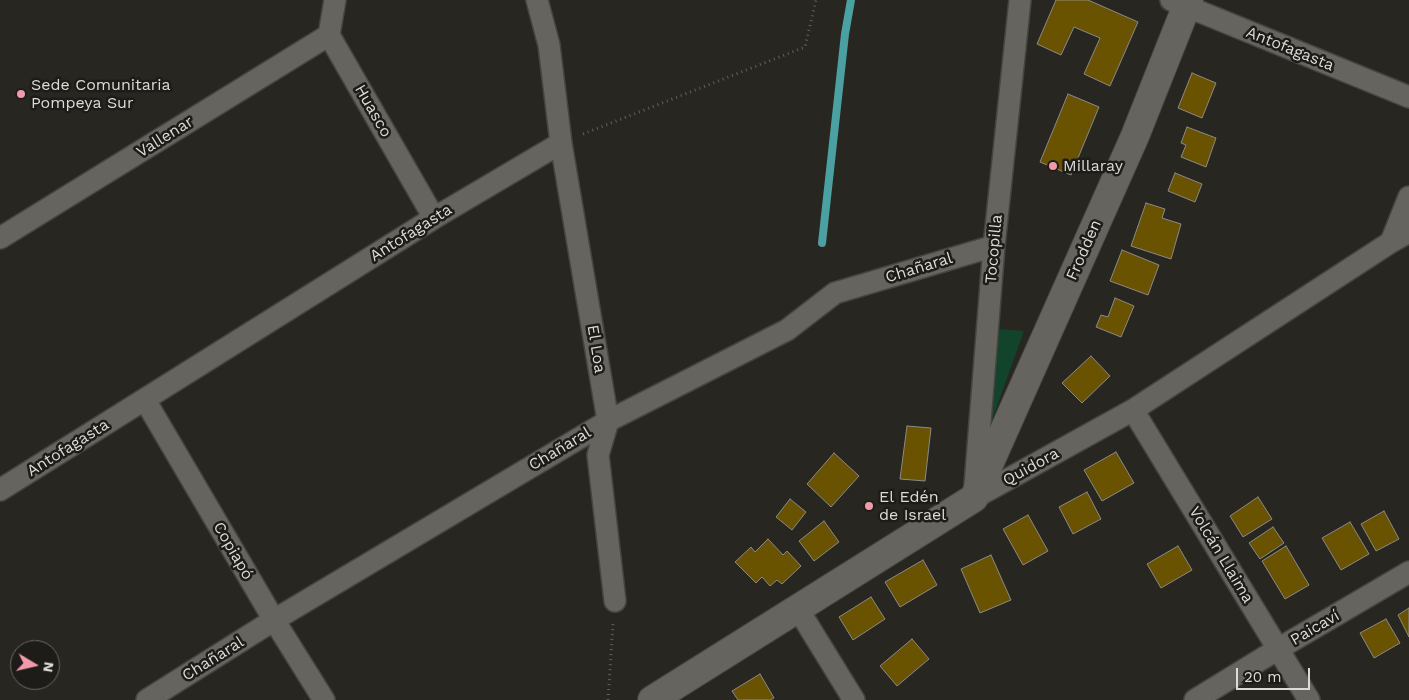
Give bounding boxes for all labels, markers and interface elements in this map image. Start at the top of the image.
street label: Antofagasta [1243,23,1337,75]
place label: Sede Comunitaria Pompeya Sur [31,75,171,113]
street label: Huasco [350,81,396,141]
marker: Sede Comunitaria Pompeya Sur [15,88,27,100]
street label: Vallenar [133,112,197,162]
place label: Millaray [1063,156,1123,176]
marker: Millaray [1047,160,1059,172]
street label: Antofagasta [366,200,456,266]
street label: Tocopilla [981,214,1007,284]
street label: Frodden [1062,217,1106,283]
street label: Chañaral [883,249,955,287]
street label: El Loa [583,324,609,374]
street label: Antofagasta [23,415,113,481]
street label: Chañaral [525,423,595,475]
street label: Quidora [1000,444,1062,490]
place label: El Edén de Israel [879,487,946,525]
marker: El Edén de Israel [863,500,875,512]
street label: Volcán Llaima [1185,503,1257,607]
street label: Copiapó [209,519,257,583]
street label: Paicaví [1287,606,1343,650]
street label: Chañaral [179,633,247,685]
north arrow [10,640,60,690]
scale bar [1239,658,1313,690]
text: N [40,661,58,674]
text: 20 m [1244,668,1282,686]

